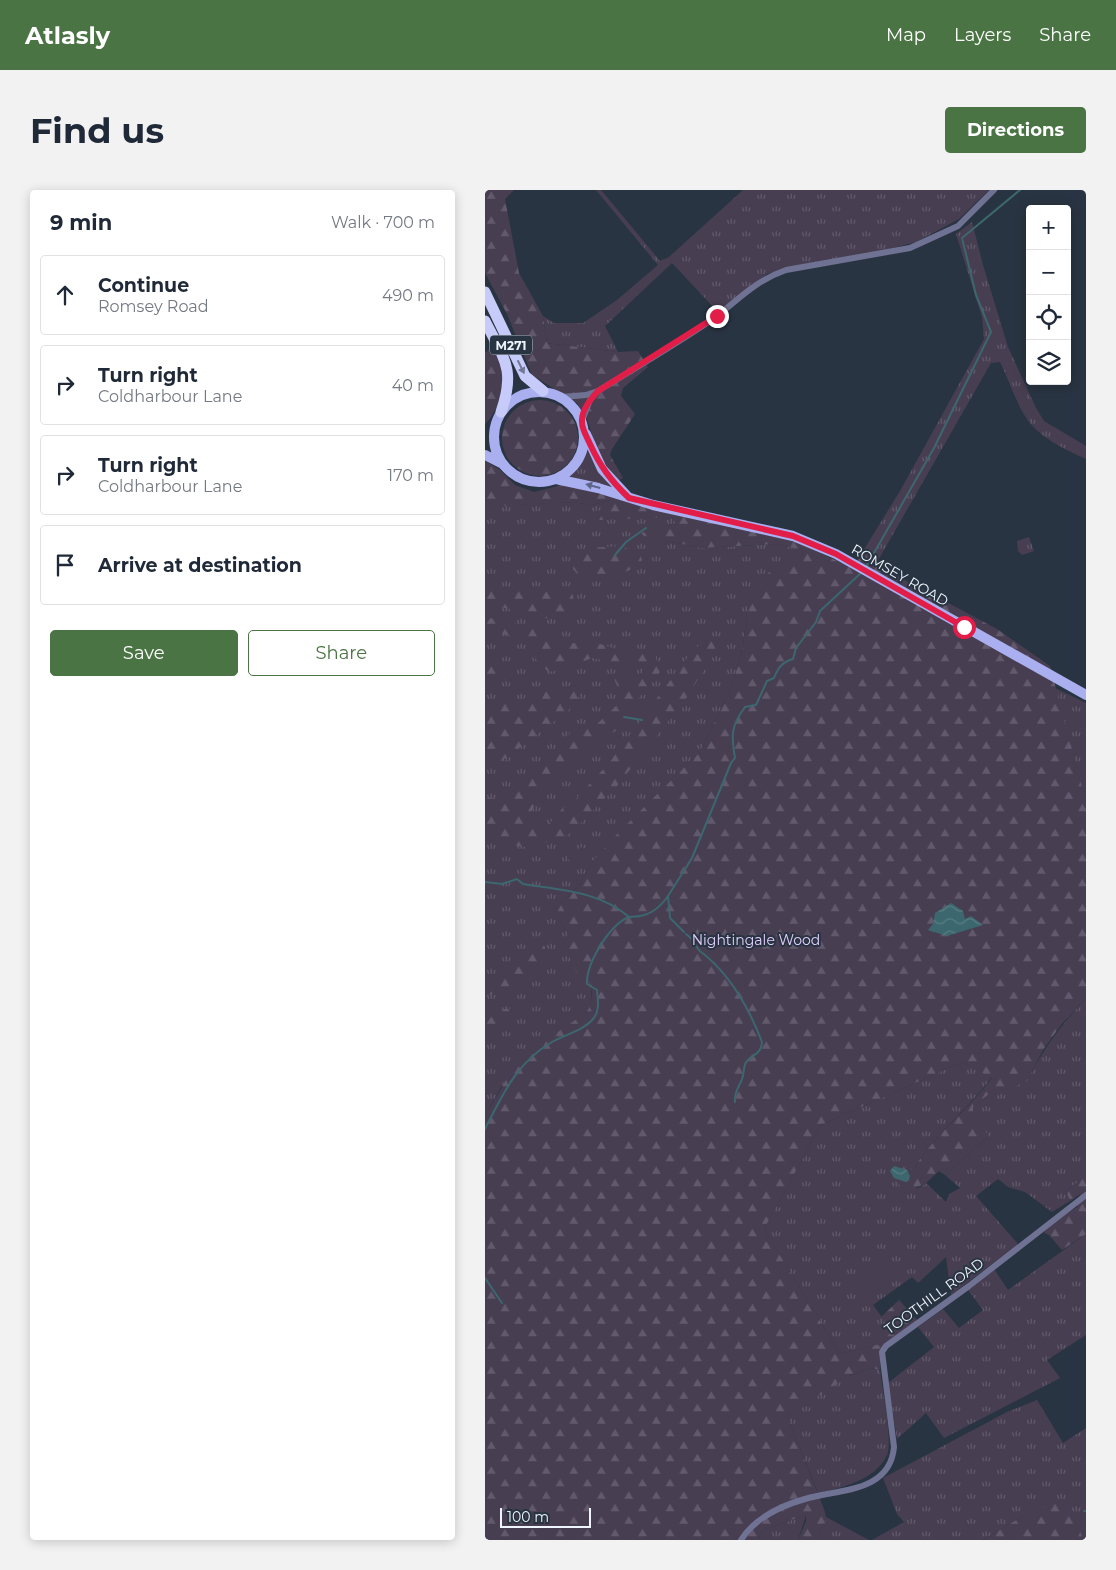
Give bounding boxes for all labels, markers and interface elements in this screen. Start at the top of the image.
text: Atlasly [25,21,110,50]
text: Map [886,24,926,46]
text: Layers [954,24,1011,46]
text: Share [1039,24,1091,46]
button: Directions [945,107,1086,153]
text: Find us [30,109,164,152]
map controls [1026,205,1071,385]
button: + [1026,205,1071,250]
text: 9 min [50,210,112,235]
text: Walk · 700 m [331,213,435,232]
button: − [1026,250,1071,295]
text: Continue [98,274,189,297]
icon: ahead [51,281,79,309]
text: 490 m [382,286,434,305]
button: locate [1026,295,1071,340]
text: Romsey Road [98,297,209,316]
route end [706,305,729,328]
road number: M271 [490,336,532,354]
button: layers [1026,340,1071,385]
one-way arrow [517,360,525,375]
text: Turn right [98,364,198,387]
icon: right [51,371,79,399]
text: 40 m [392,376,434,395]
text: Coldharbour Lane [98,387,242,406]
text: Turn right [98,454,198,477]
icon: right [51,461,79,489]
text: 170 m [387,466,434,485]
text: Coldharbour Lane [98,477,242,496]
one-way arrow [585,482,600,490]
street label: ROMSEY ROAD [848,540,952,610]
icon: arrive [51,551,79,579]
text: Arrive at destination [98,554,302,577]
route start [953,616,976,639]
button: Save [50,630,238,676]
button: Share [248,630,435,676]
park label: Nightingale Wood [692,931,820,949]
street label: TOOTHILL ROAD [881,1254,987,1338]
scale bar [500,1505,591,1528]
text: 100 m [507,1508,549,1526]

